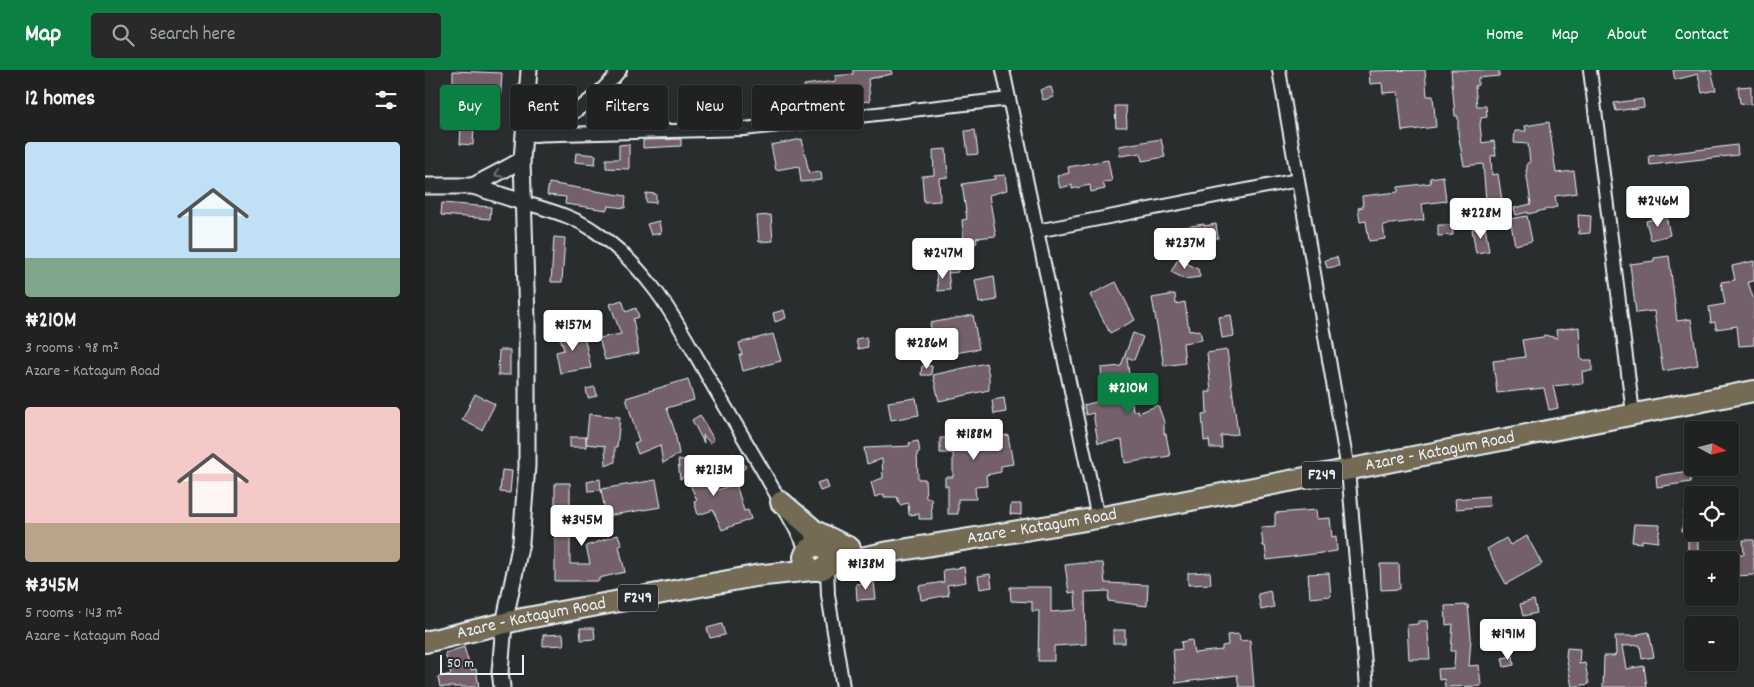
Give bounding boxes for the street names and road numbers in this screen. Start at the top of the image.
street label: Azare - Katagum Road [1363,425,1517,479]
road number: F249 [1302,462,1342,488]
street label: Azare - Katagum Road [965,502,1119,552]
road number: F249 [618,584,658,612]
street label: Azare - Katagum Road [454,591,608,647]

